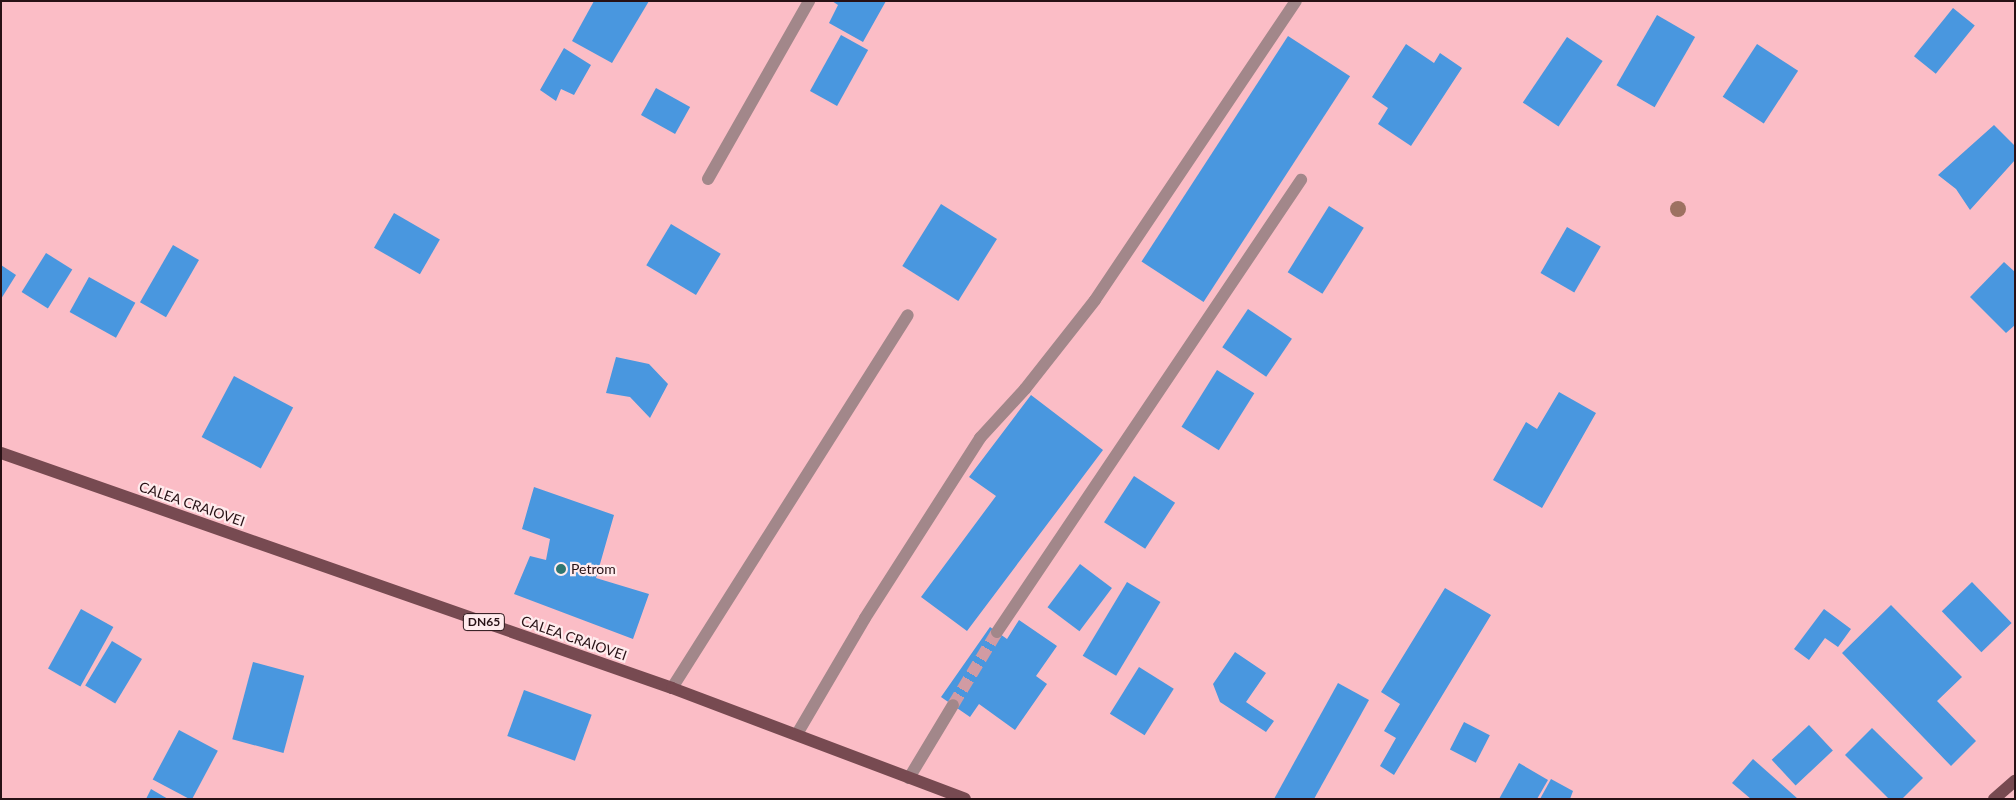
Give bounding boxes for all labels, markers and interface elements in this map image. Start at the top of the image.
street label: CALEA CRAIOVEI [137,478,247,530]
place label: Petrom [571,561,616,577]
marker: Petrom [555,563,567,575]
road number: DN65 [463,612,505,632]
street label: CALEA CRAIOVEI [519,612,629,664]

